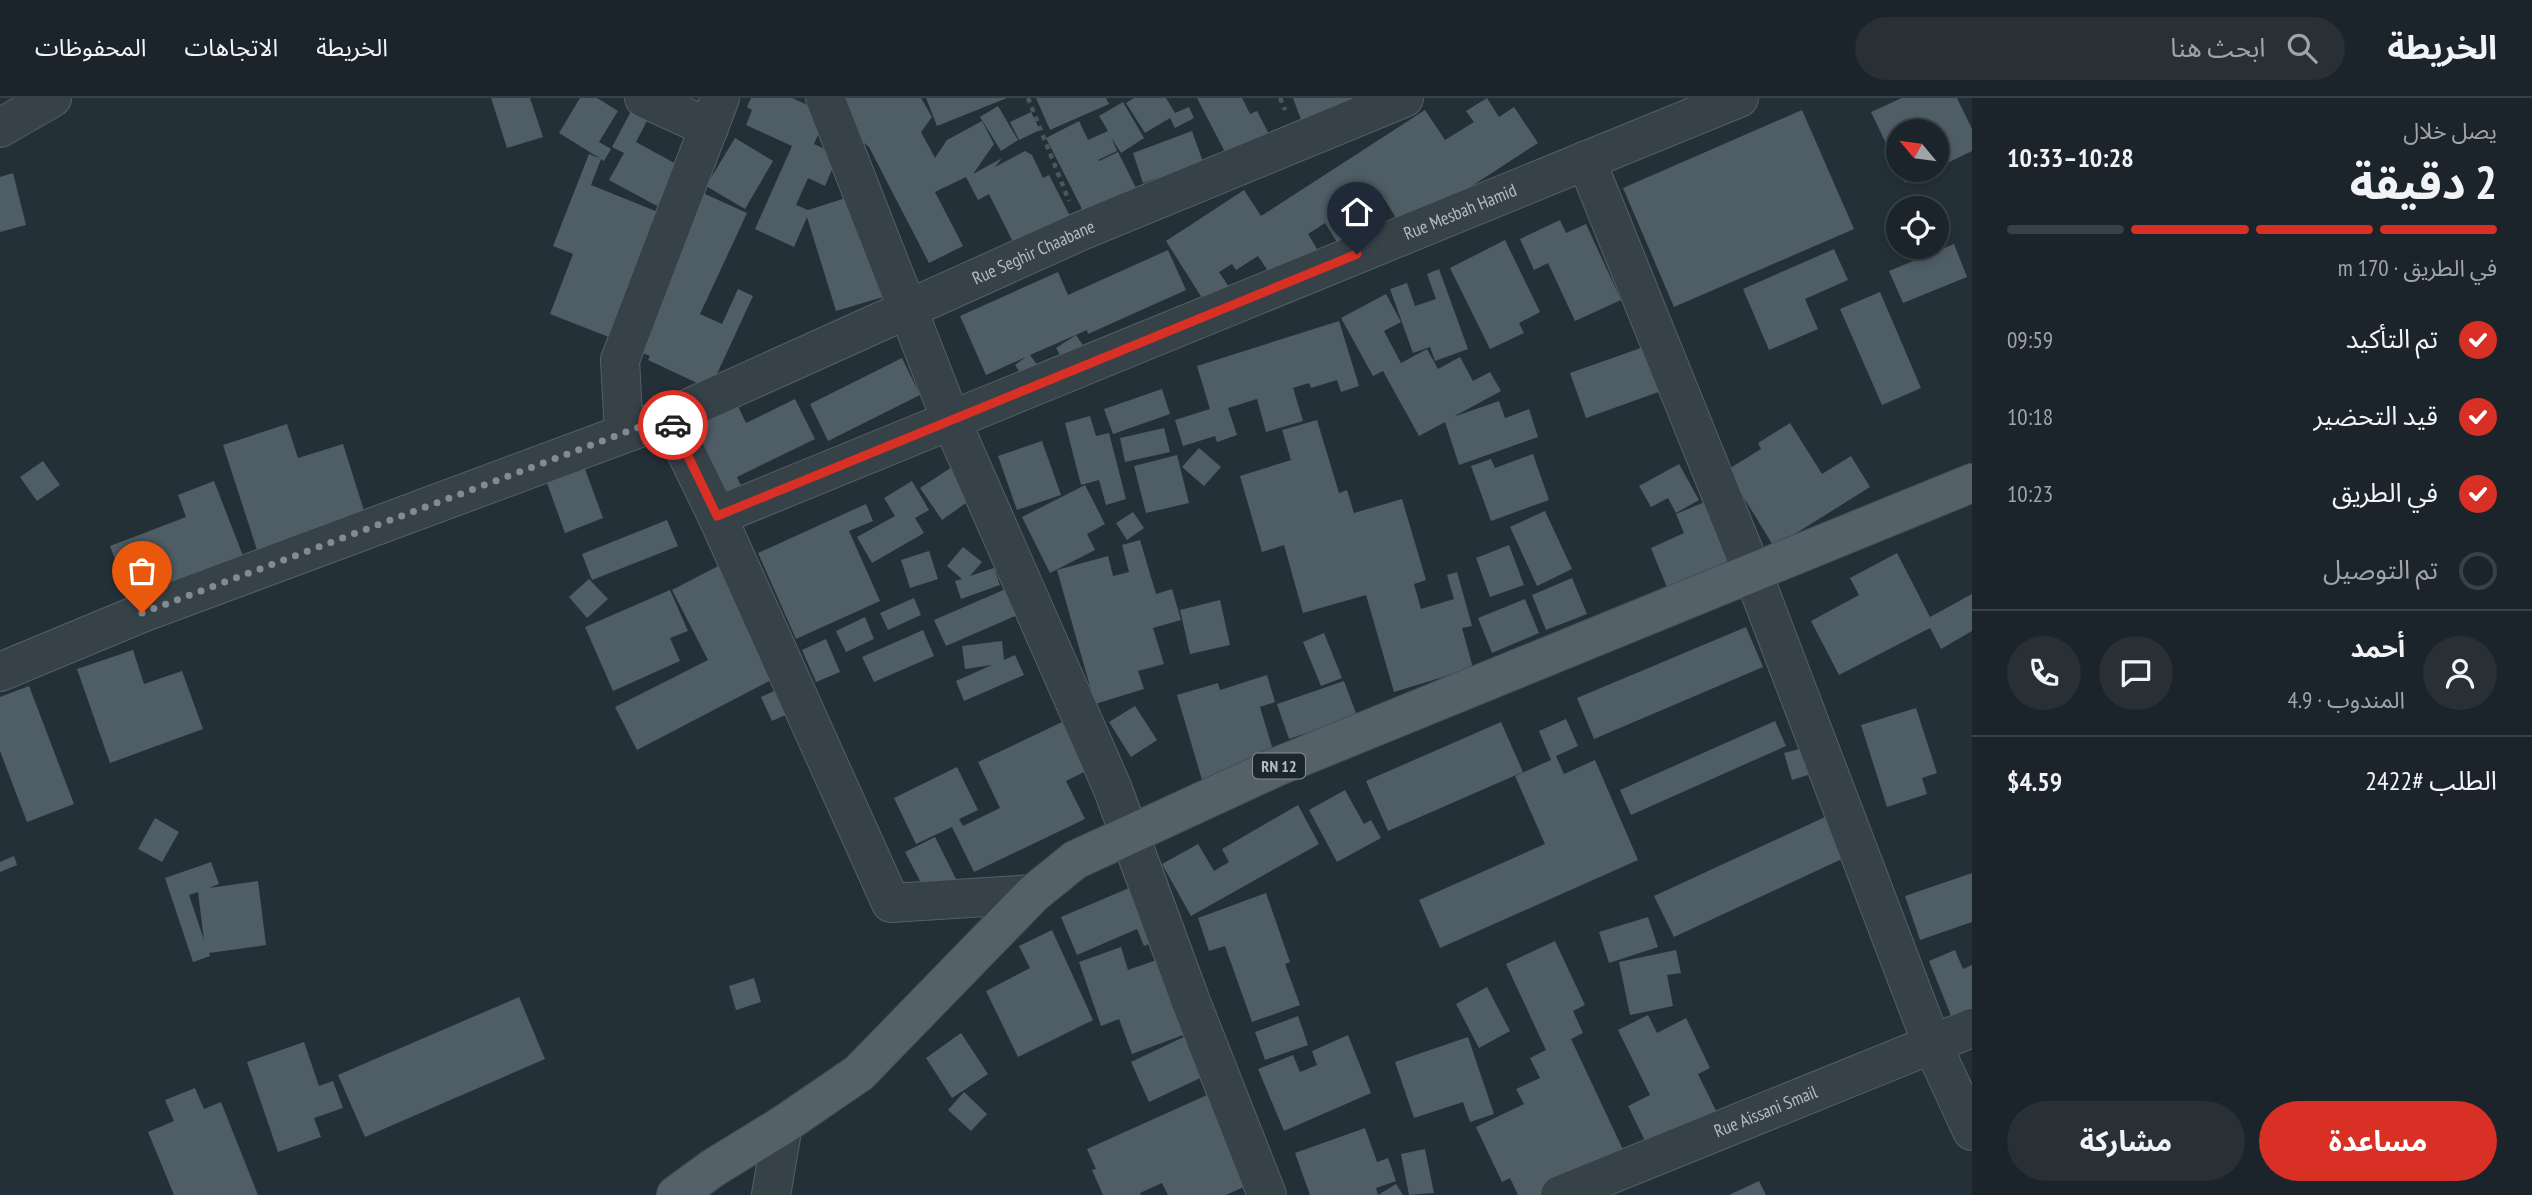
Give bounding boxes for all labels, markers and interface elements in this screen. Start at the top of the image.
search box [1855,17,2345,80]
text: الخريطة [2387,25,2497,68]
icon: search [2283,29,2321,67]
text: ابحث هنا [2170,31,2265,64]
text: المحفوظات [35,32,146,63]
text: الاتجاهات [184,32,278,63]
text: الخريطة [316,32,388,63]
text: يصل خلال [2403,116,2497,145]
north arrow [1886,119,1950,182]
map controls [1886,119,1949,259]
text: 10:28–10:33 [2007,141,2134,174]
text: 2 دقيقة [2350,152,2497,212]
street label: Rue Mesbah Hamid [1400,178,1520,245]
pin [1327,182,1387,254]
icon: home [1338,193,1376,231]
button: locate [1886,196,1949,259]
street label: Rue Seghir Chaabane [968,215,1098,290]
text: في الطريق · 170 m [2338,253,2497,282]
icon: check [2459,321,2497,359]
text: تم التأكيد [2346,322,2438,355]
text: 09:59 [2007,325,2053,354]
courier [638,390,708,460]
icon: check [2459,398,2497,436]
text: قيد التحضير [2313,399,2438,432]
text: 10:18 [2007,402,2053,431]
icon: car [654,406,692,444]
icon: check [2459,475,2497,513]
text: في الطريق [2332,476,2438,509]
text: 10:23 [2007,479,2053,508]
pin [112,541,172,613]
icon: bag [123,552,161,590]
text: تم التوصيل [2323,553,2438,586]
text: أحمد [2351,631,2405,664]
button: phone [2007,636,2081,710]
button: chat [2099,636,2173,710]
button: person [2423,636,2497,710]
text: المندوب · 4.9 [2288,685,2405,714]
road number: RN 12 [1253,754,1305,778]
text: الطلب #2422 [2365,764,2497,797]
text: $4.59 [2007,765,2062,798]
street label: Rue Aissani Smail [1711,1080,1821,1142]
button: مشاركة [2007,1101,2245,1181]
button: مساعدة [2259,1101,2497,1181]

